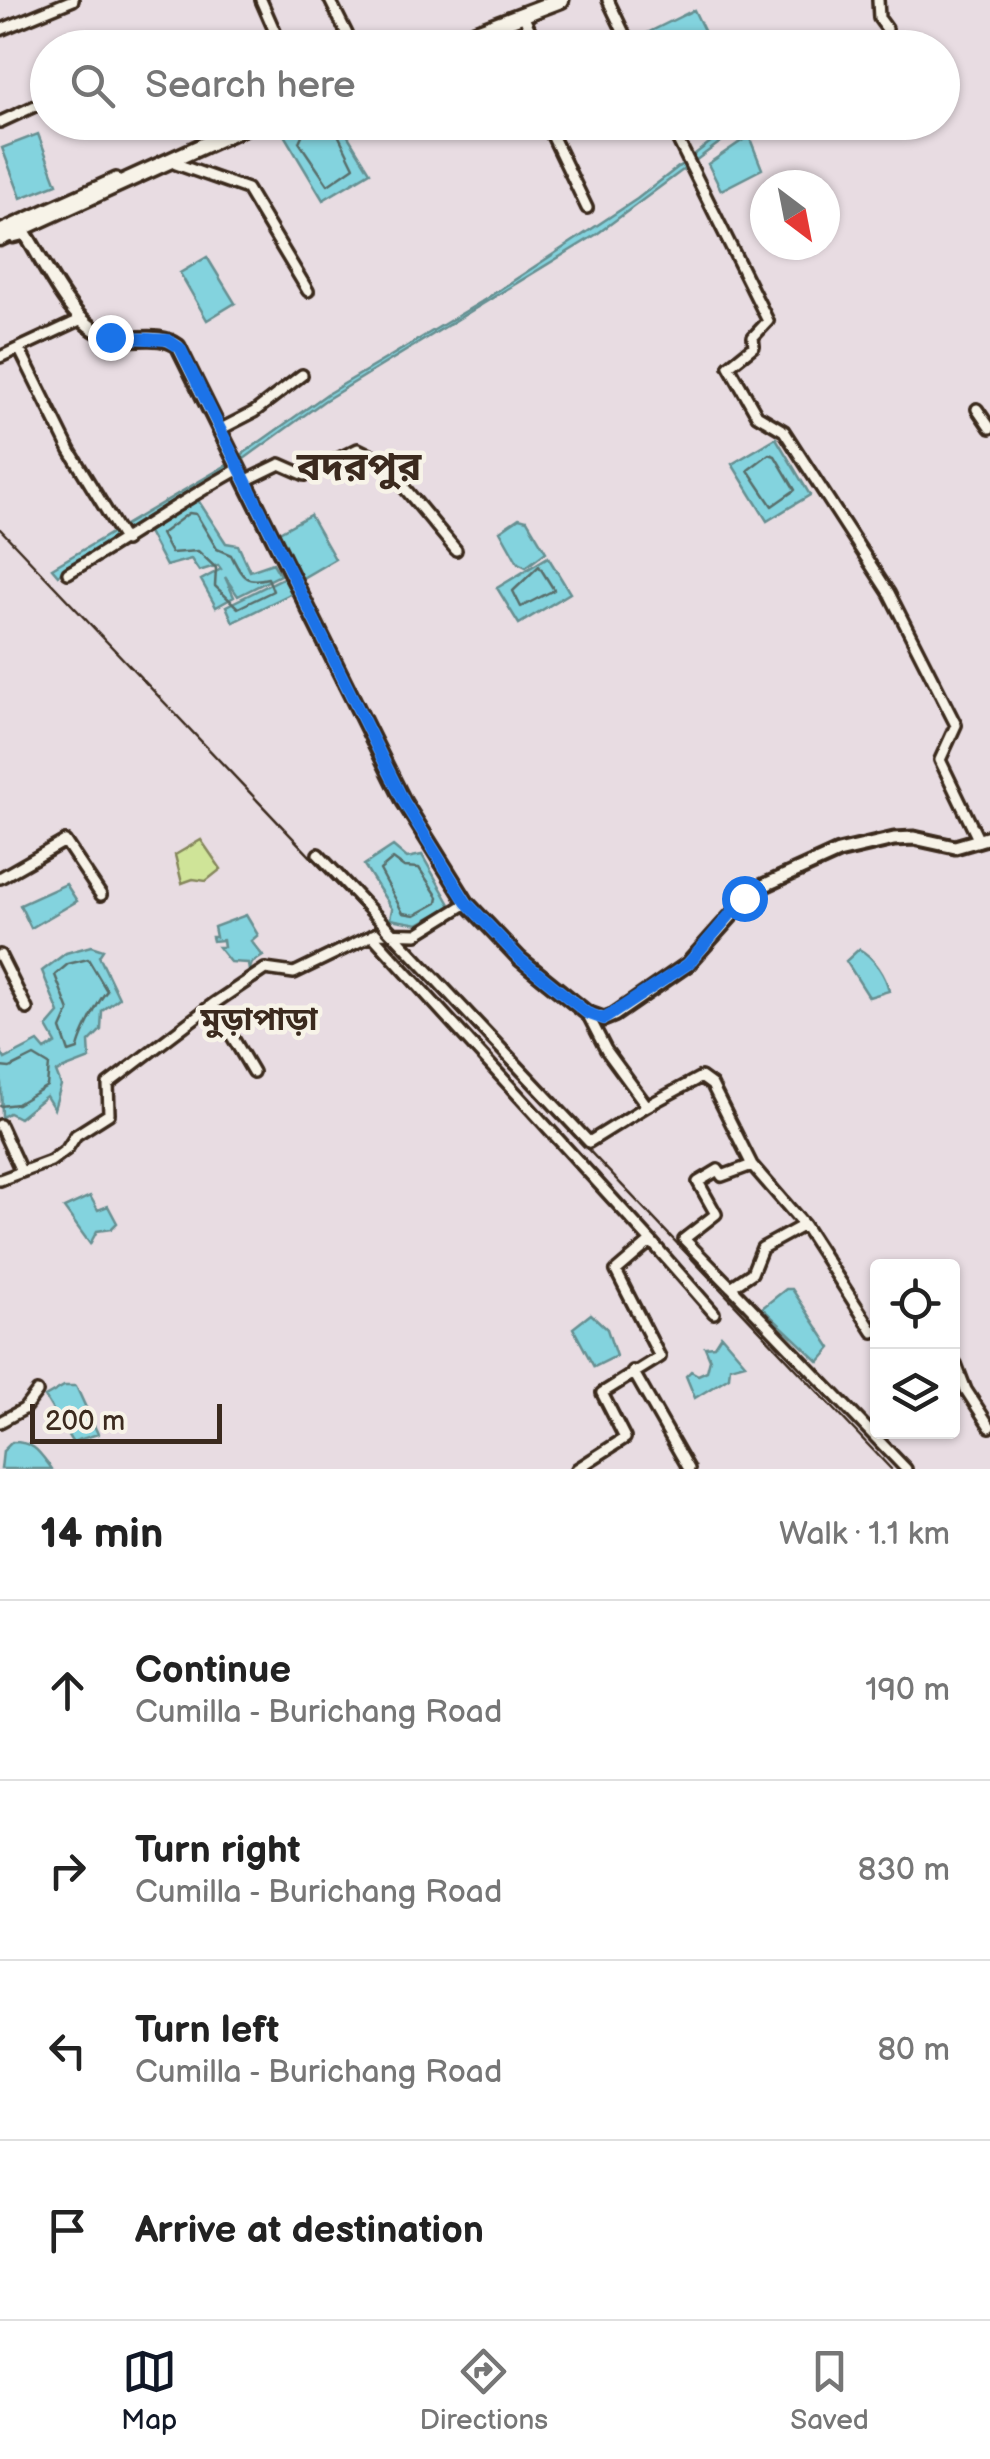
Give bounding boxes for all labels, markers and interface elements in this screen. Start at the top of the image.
search box [30,30,960,140]
icon: search [65,58,120,113]
text: Search here [145,63,356,108]
north arrow [750,170,840,260]
route end [88,315,134,361]
district label: বদরপুর [296,444,422,492]
route start [722,876,768,922]
district label: মুড়াপাড়া [200,1001,318,1040]
map controls [870,1259,960,1439]
button: locate [870,1259,960,1349]
button: layers [870,1349,960,1439]
scale bar [30,1399,222,1444]
text: 200 m [45,1405,125,1438]
text: 14 min [40,1509,163,1560]
text: Walk · 1.1 km [779,1515,950,1554]
text: Continue [135,1648,291,1693]
icon: ahead [40,1663,95,1718]
text: 190 m [865,1671,950,1710]
text: Cumilla - Burichang Road [135,1693,502,1732]
text: Turn right [135,1828,300,1873]
icon: right [40,1843,95,1898]
text: 830 m [858,1851,950,1890]
text: Cumilla - Burichang Road [135,1873,502,1912]
text: Turn left [135,2008,279,2053]
icon: left [40,2023,95,2078]
text: 80 m [877,2031,950,2070]
text: Cumilla - Burichang Road [135,2053,502,2092]
icon: arrive [40,2203,95,2258]
text: Arrive at destination [135,2208,484,2253]
tab: Map [121,2344,177,2437]
tab: Directions [419,2344,548,2437]
tab: Saved [790,2344,869,2437]

